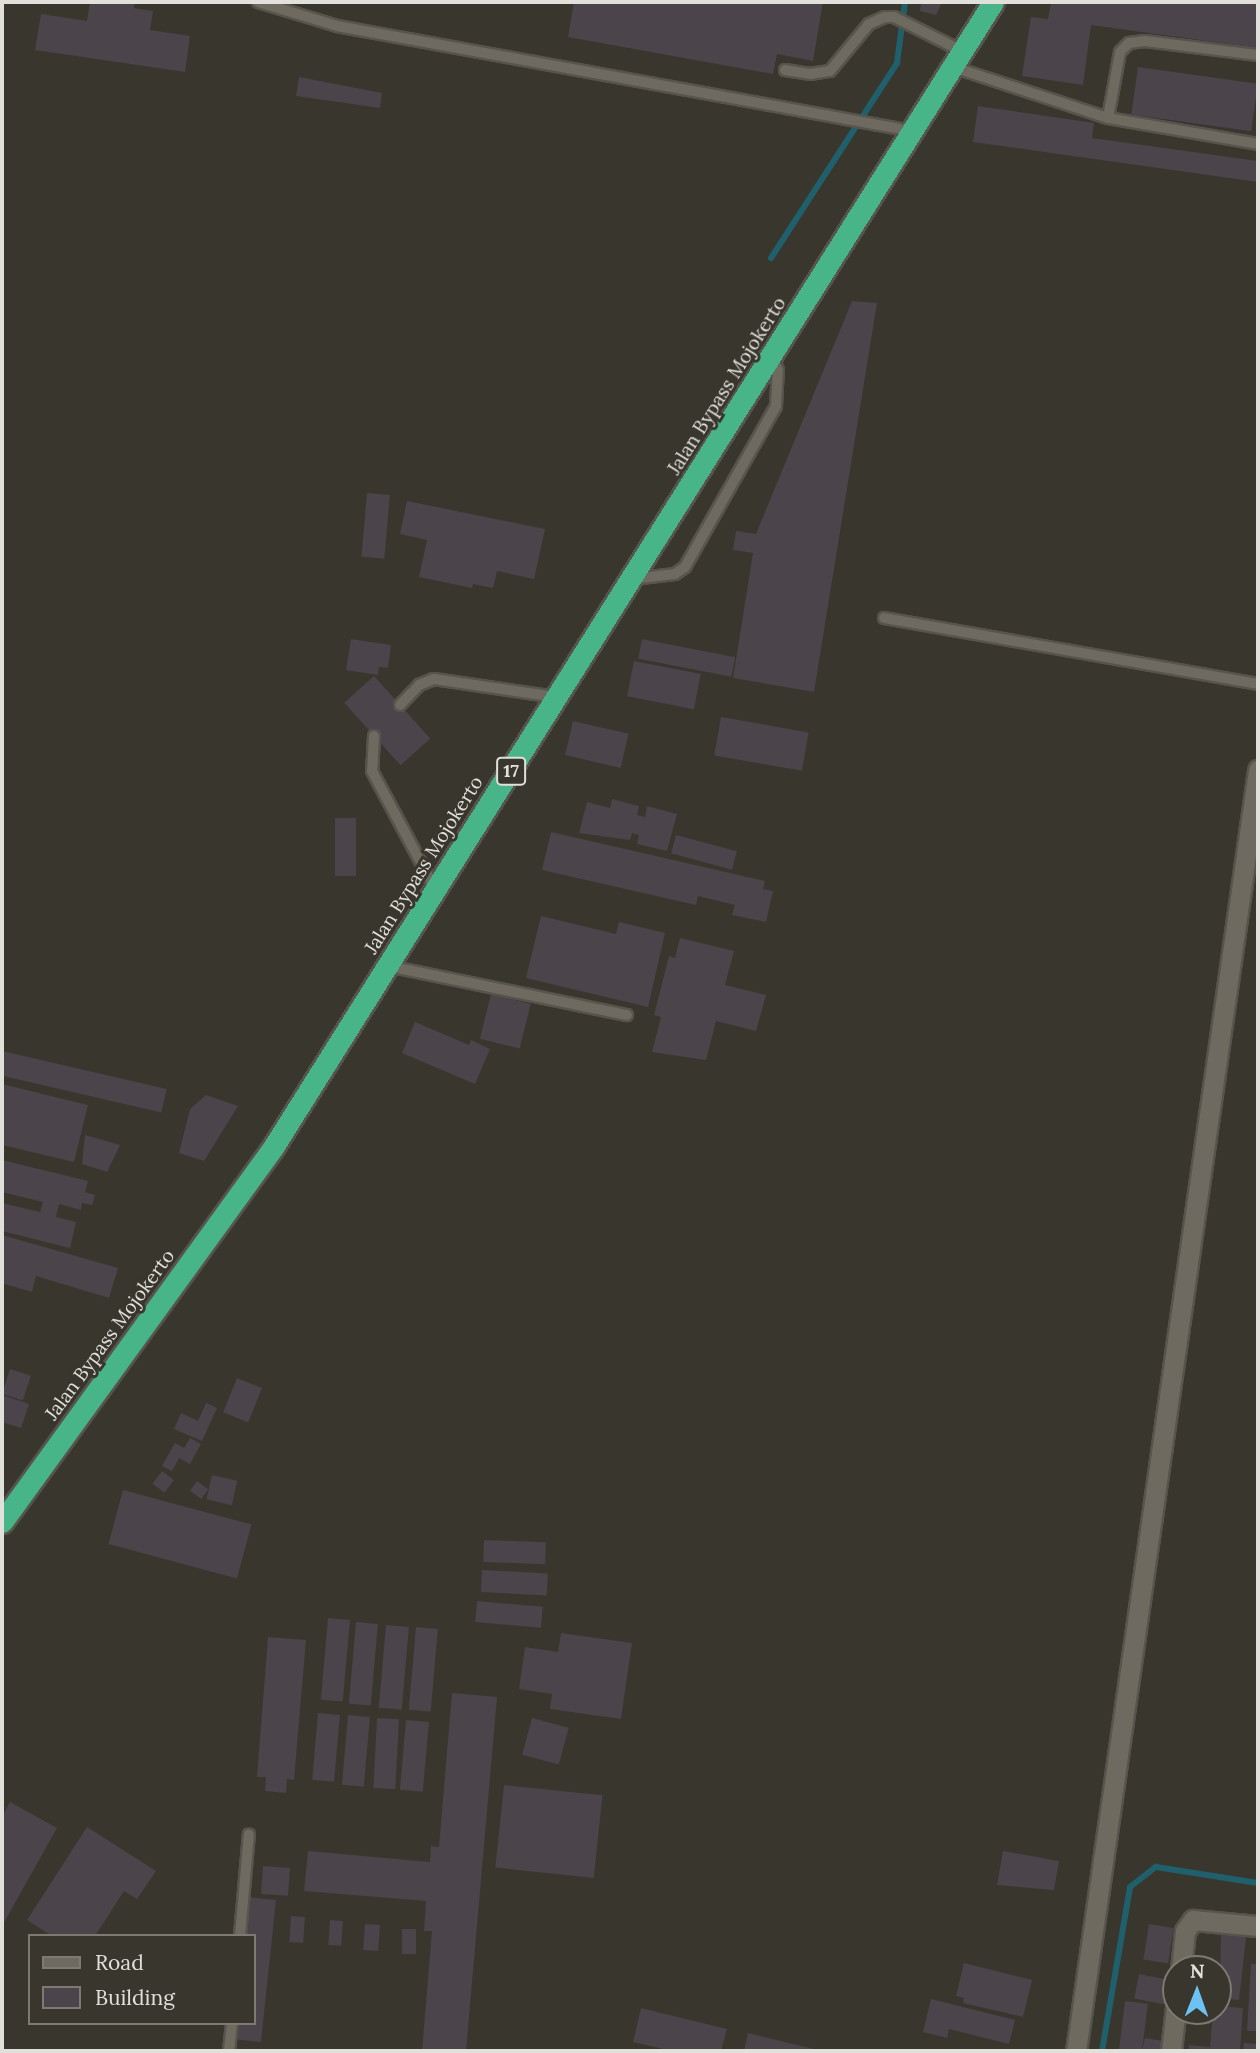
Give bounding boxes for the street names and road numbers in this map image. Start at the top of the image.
street label: Jalan Bypass Mojokerto [663,293,791,479]
road number: 17 [495,756,527,786]
street label: Jalan Bypass Mojokerto [360,772,488,958]
street label: Jalan Bypass Mojokerto [40,1245,180,1425]

